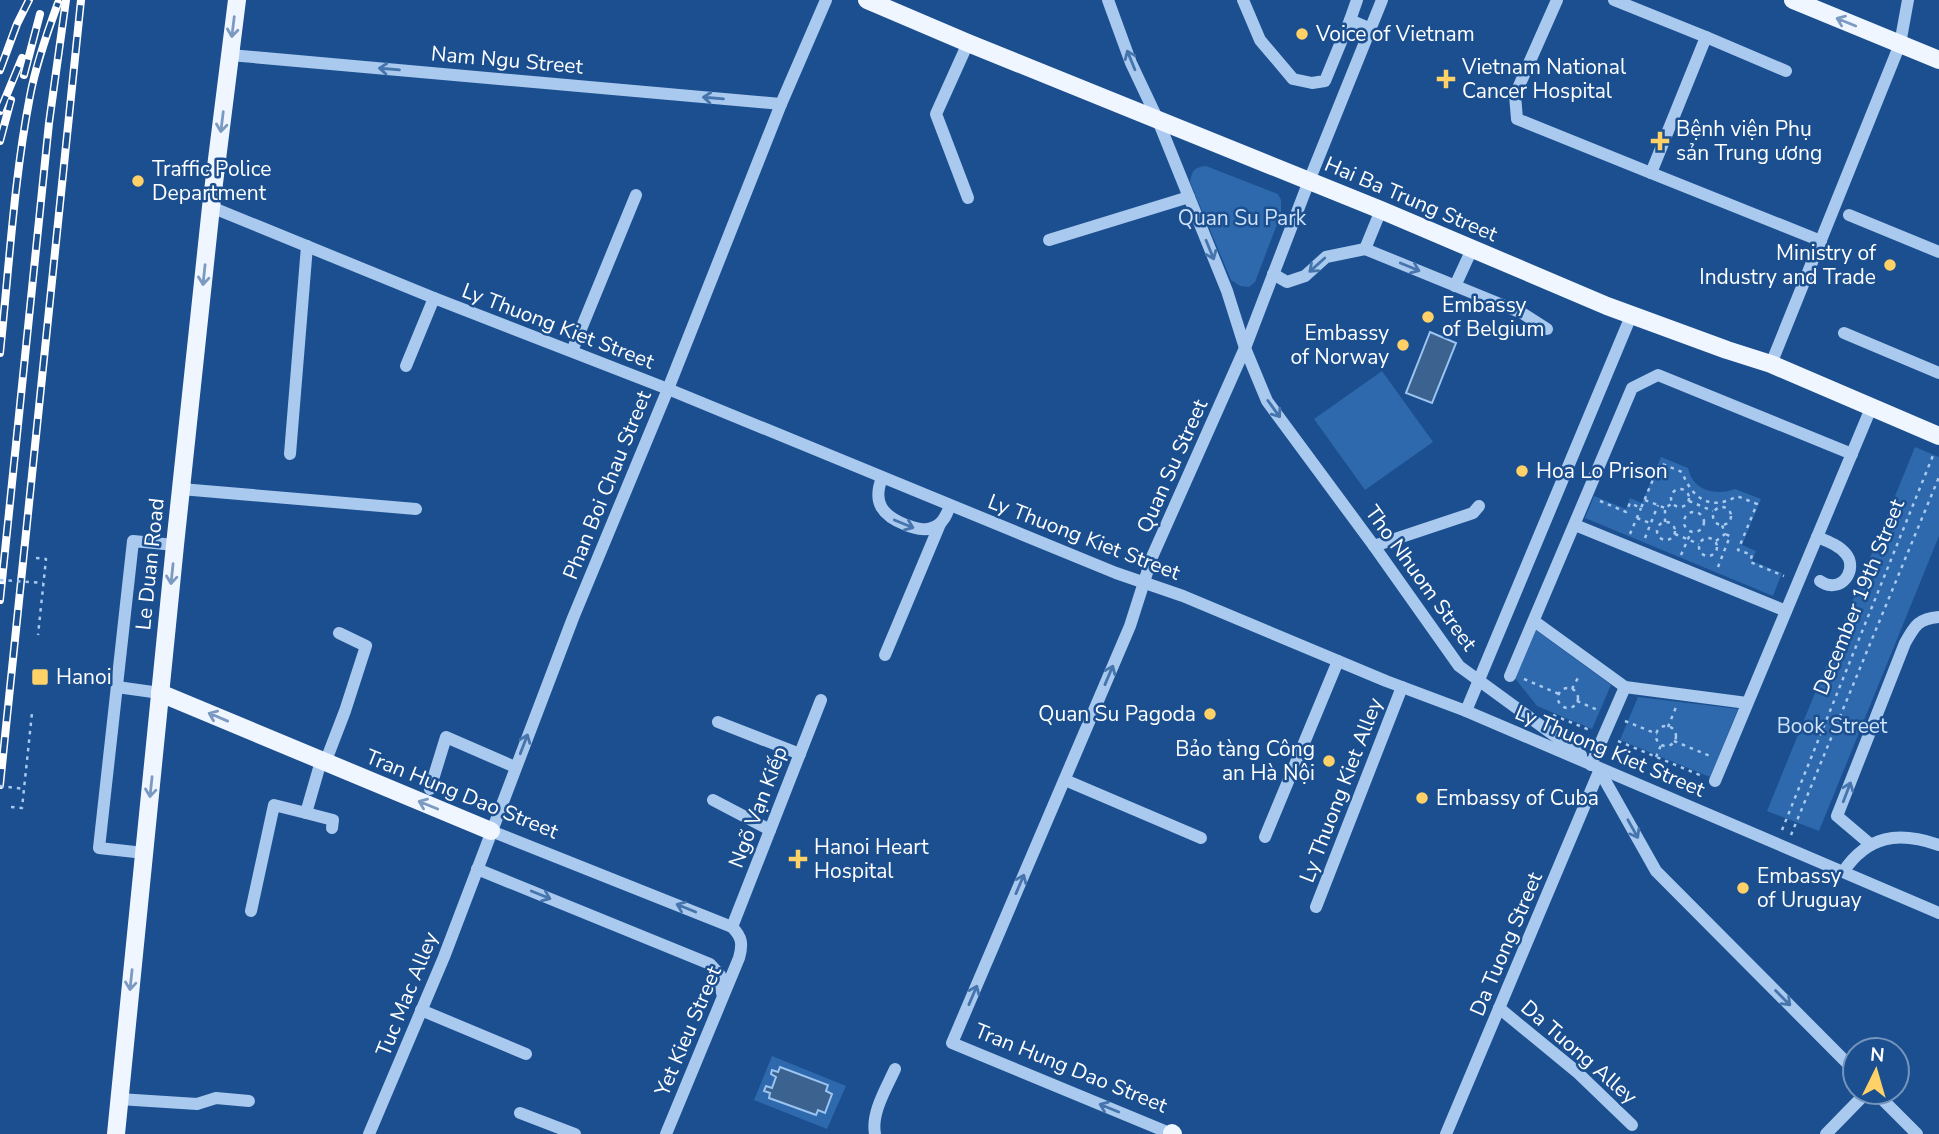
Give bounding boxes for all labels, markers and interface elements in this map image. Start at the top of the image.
one-way arrow [227,15,240,38]
one-way arrow [1836,15,1858,28]
place label: Voice of Vietnam [1315,20,1475,48]
marker: Voice of Vietnam [1294,26,1310,42]
street label: Nam Ngu Street [430,39,585,81]
one-way arrow [1123,50,1136,71]
place label: Vietnam National Cancer Hospital [1461,53,1627,105]
one-way arrow [378,62,400,75]
marker: Vietnam National Cancer Hospital [1436,69,1456,89]
one-way arrow [702,91,725,104]
one-way arrow [215,110,228,133]
place label: Bệnh viện Phụ sản Trung ương [1676,115,1822,167]
marker: Bệnh viện Phụ sản Trung ương [1650,131,1670,151]
street label: Hai Ba Trung Street [1320,150,1502,248]
place label: Traffic Police Department [152,155,271,207]
marker: Traffic Police Department [130,173,146,189]
park label: Quan Su Park [1178,204,1307,232]
one-way arrow [1205,238,1218,260]
place label: Ministry of Industry and Trade [1699,239,1877,291]
one-way arrow [1308,257,1326,273]
marker: Ministry of Industry and Trade [1882,257,1898,273]
one-way arrow [1399,262,1420,275]
one-way arrow [198,263,211,286]
street label: Ly Thuong Kiet Street [458,276,659,376]
place label: Embassy of Belgium [1442,291,1544,343]
marker: Embassy of Belgium [1420,309,1436,325]
place label: Embassy of Norway [1290,319,1389,371]
marker: Embassy of Norway [1395,337,1411,353]
street label: Phan Boi Chau Street [556,386,658,584]
street label: Quan Su Street [1130,394,1214,537]
one-way arrow [1267,399,1281,418]
place label: Hoa Lo Prison [1536,457,1668,485]
marker: Hoa Lo Prison [1514,463,1530,479]
street label: Ly Thuong Kiet Street [984,487,1185,587]
street label: December 19th Street [1807,494,1911,699]
street label: Le Duan Road [129,497,171,631]
street label: Tho Nhuom Street [1359,500,1484,657]
one-way arrow [892,518,914,531]
one-way arrow [165,562,178,585]
place label: Hanoi [56,663,112,691]
one-way arrow [1104,664,1117,686]
marker: Hanoi [30,667,50,687]
street label: Ly Thuong Kiet Alley [1293,693,1389,886]
street label: Ly Thuong Kiet Street [1511,698,1710,804]
place label: Quan Su Pagoda [1038,700,1196,728]
marker: Quan Su Pagoda [1202,706,1218,722]
one-way arrow [208,710,229,723]
park label: Book Street [1777,712,1888,740]
one-way arrow [518,734,531,756]
place label: Bảo tàng Công an Hà Nội [1175,735,1315,787]
street label: Ngõ Vạn Kiếp [722,742,794,872]
street label: Tran Hung Dao Street [362,743,563,846]
marker: Bảo tàng Công an Hà Nội [1321,753,1337,769]
one-way arrow [144,775,157,797]
one-way arrow [1841,782,1854,804]
place label: Embassy of Cuba [1436,784,1599,812]
marker: Embassy of Cuba [1414,790,1430,806]
one-way arrow [418,798,439,811]
one-way arrow [1626,818,1640,838]
place label: Hanoi Heart Hospital [814,833,929,885]
marker: Hanoi Heart Hospital [788,849,808,869]
place label: Embassy of Uruguay [1757,862,1862,914]
street label: Da Tuong Street [1463,867,1549,1020]
one-way arrow [1014,874,1027,895]
marker: Embassy of Uruguay [1735,880,1751,896]
one-way arrow [529,889,551,902]
one-way arrow [675,901,697,914]
street label: Tuc Mac Alley [369,928,445,1060]
street label: Yet Kieu Street [648,961,728,1101]
one-way arrow [124,969,137,991]
one-way arrow [967,985,980,1006]
one-way arrow [1774,990,1791,1007]
street label: Da Tuong Alley [1515,994,1643,1111]
street label: Tran Hung Dao Street [971,1017,1172,1120]
north arrow [1841,1036,1911,1106]
text: N [1869,1041,1886,1069]
one-way arrow [1098,1100,1120,1113]

